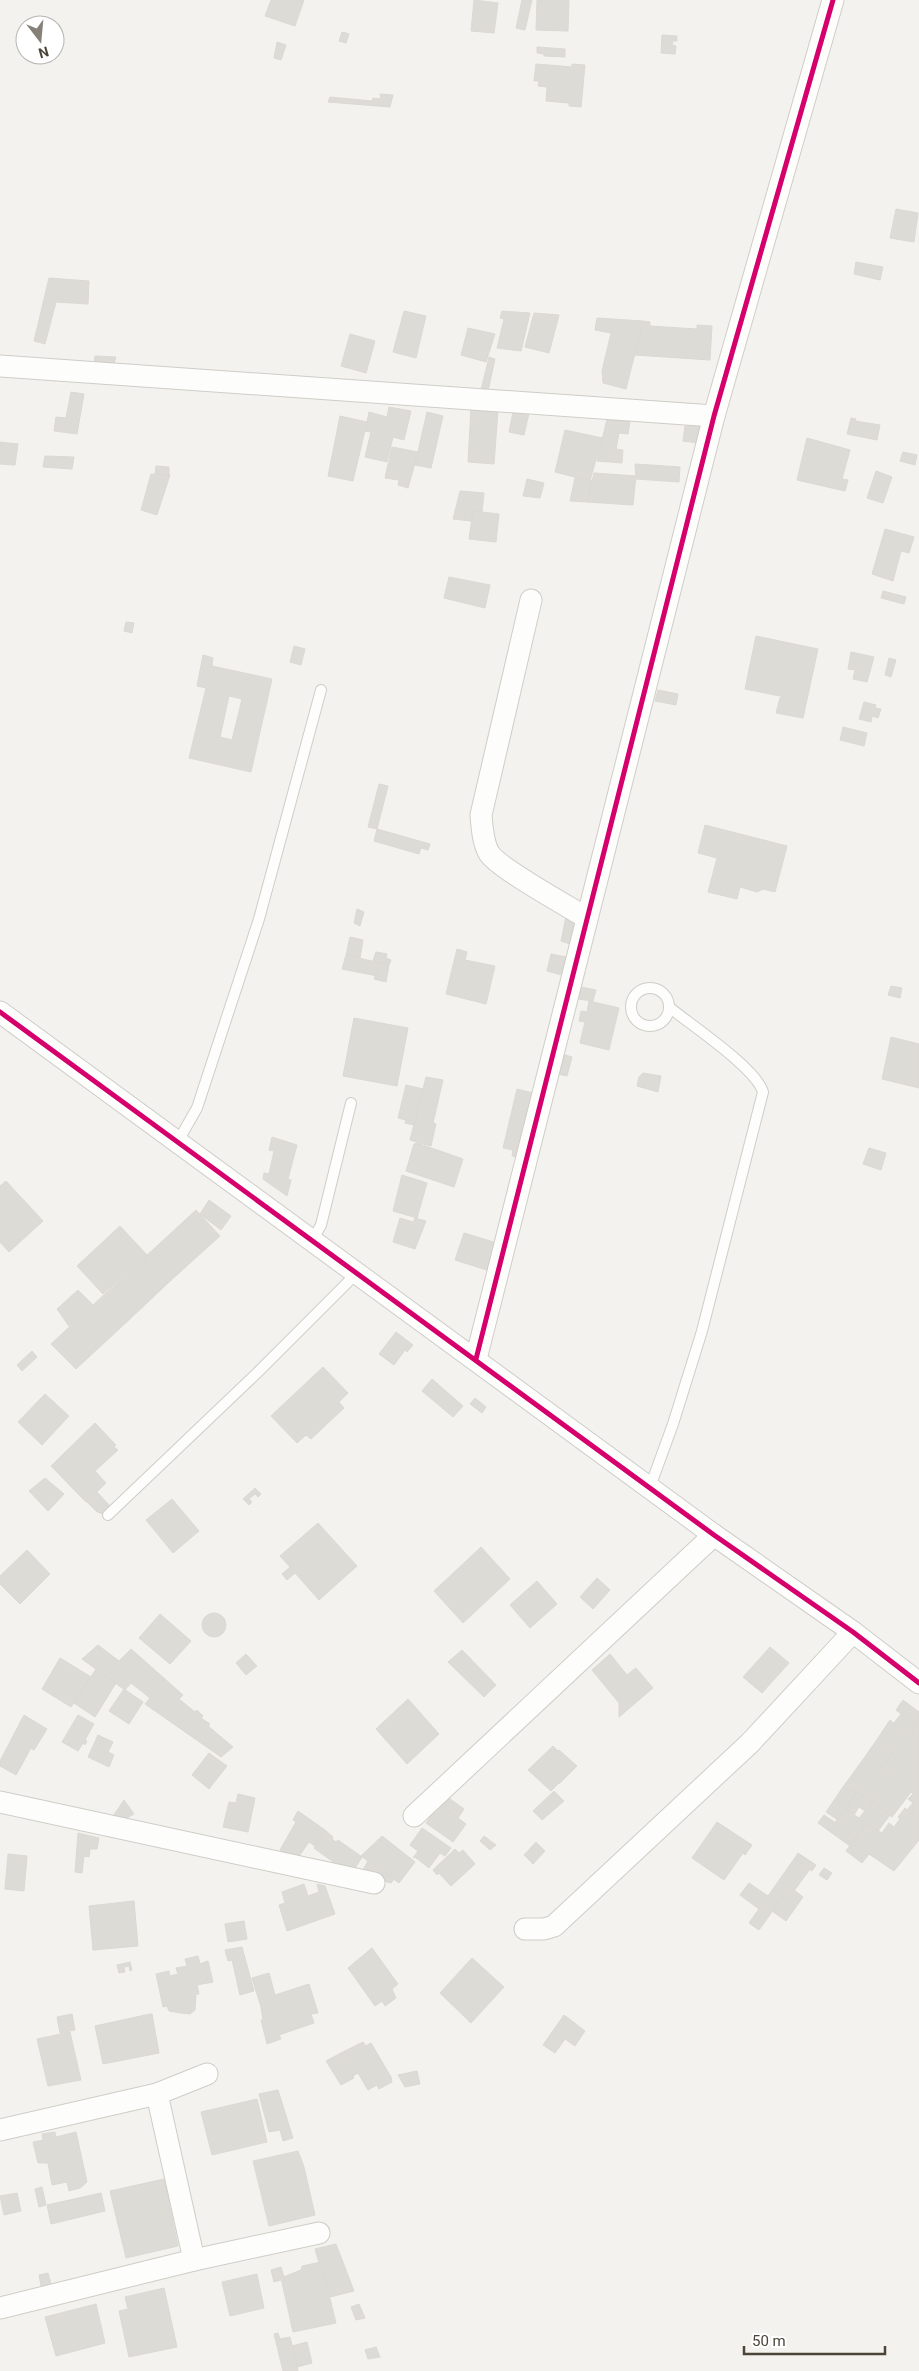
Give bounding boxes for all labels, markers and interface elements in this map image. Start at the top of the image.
north arrow [15,15,65,65]
text: N [37,43,51,62]
scale bar [744,2324,885,2356]
text: 50 m [752,2332,786,2350]

